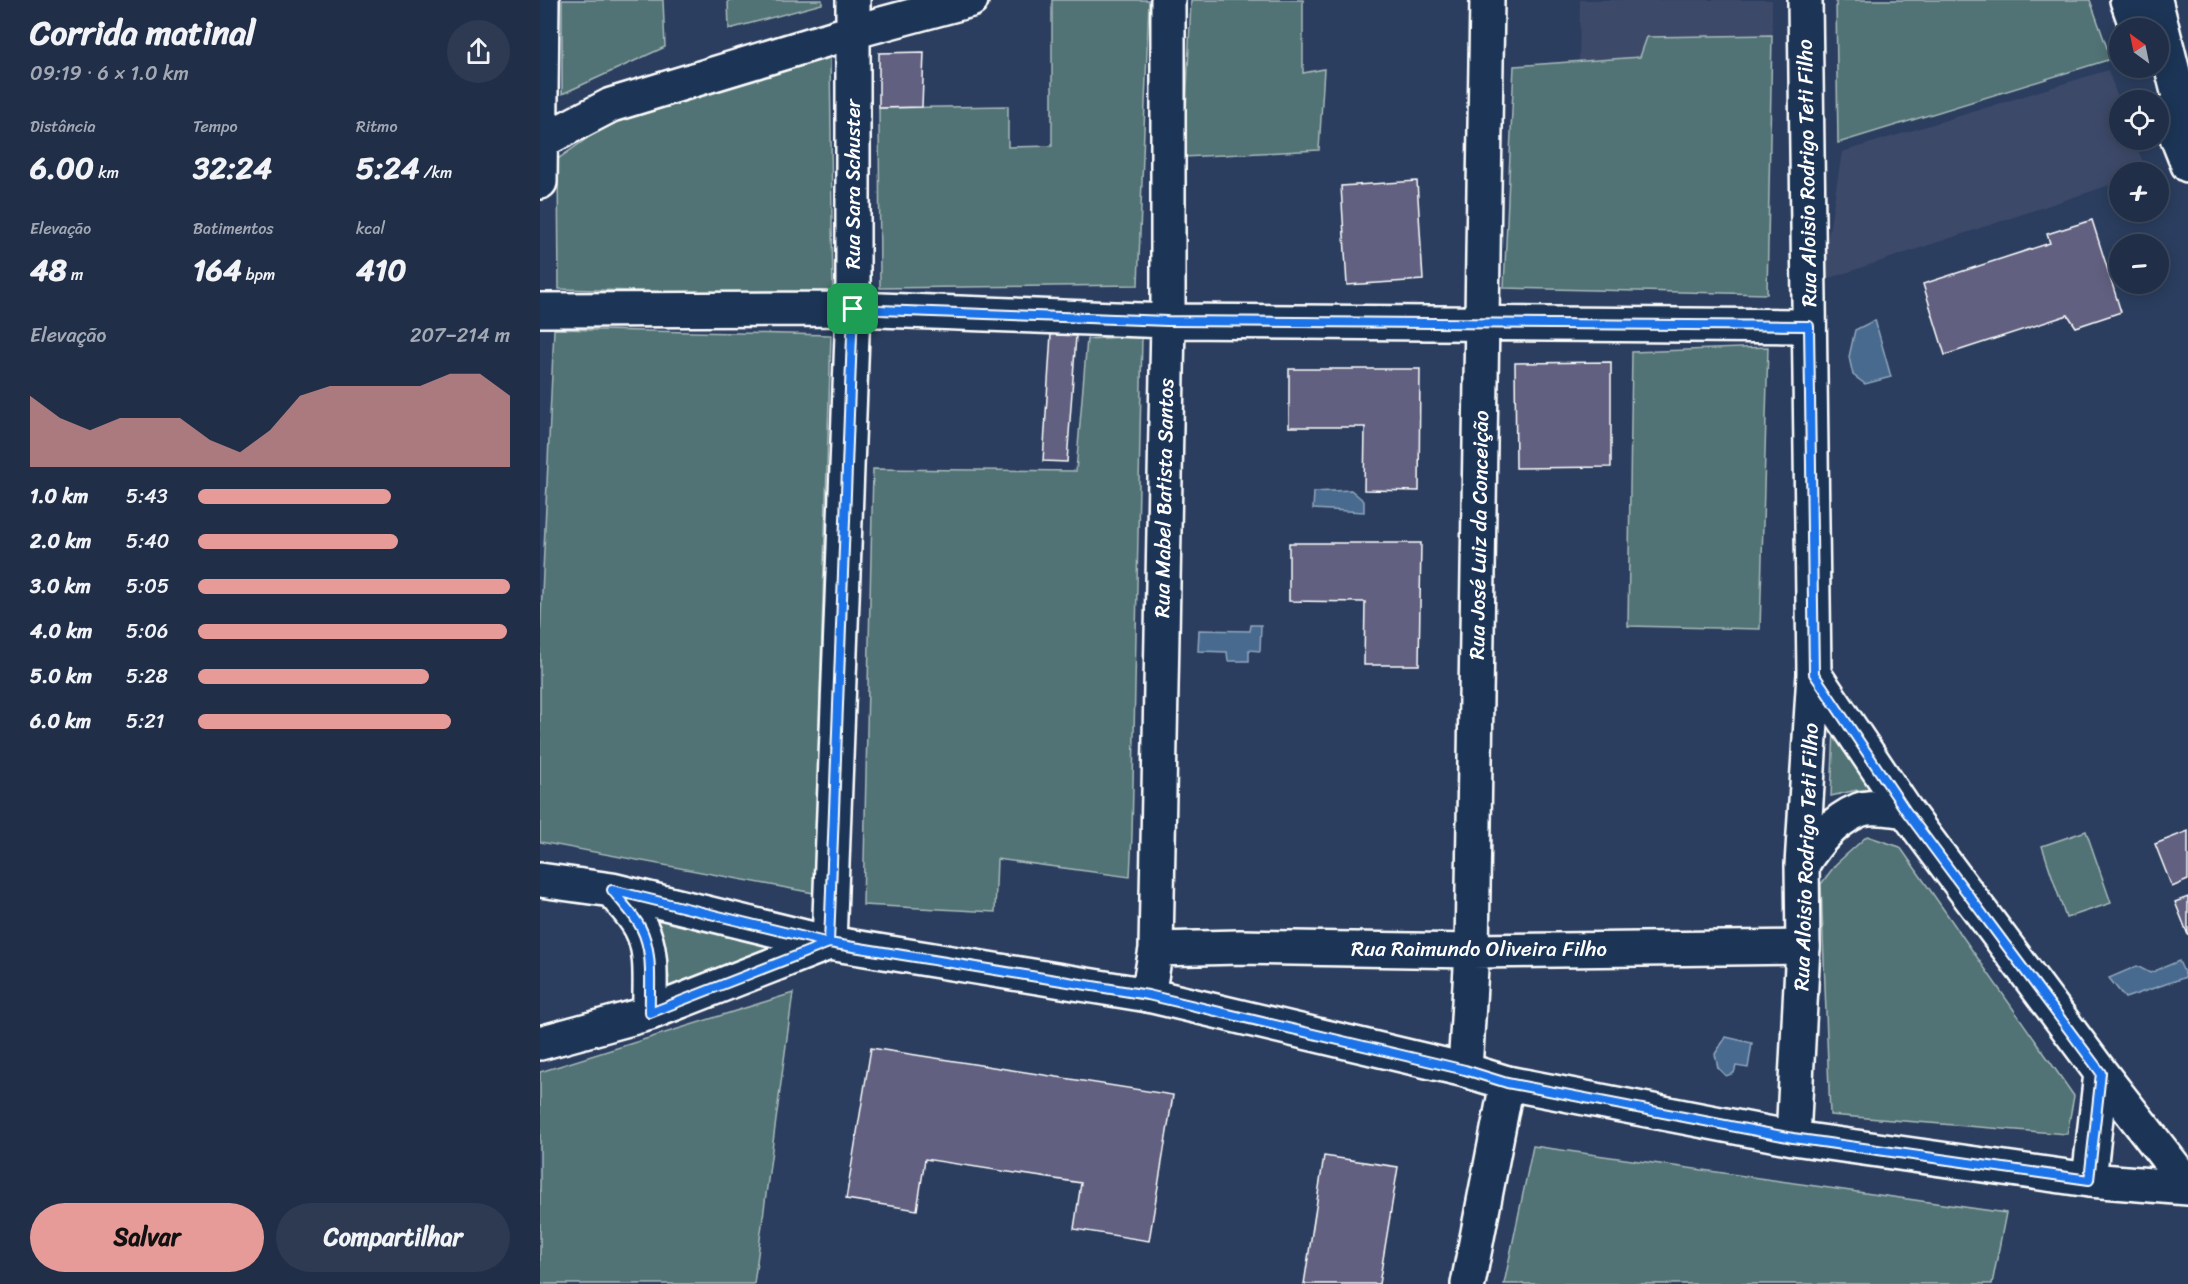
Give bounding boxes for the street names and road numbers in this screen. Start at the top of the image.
street label: Rua Aloisio Rodrigo Teti Filho [1786,38,1828,307]
street label: Rua Sara Schuster [834,98,872,269]
street label: Rua Mabel Batista Santos [1143,377,1185,618]
street label: Rua José Luiz da Conceição [1458,410,1500,660]
street label: Rua Aloisio Rodrigo Teti Filho [1782,722,1830,991]
street label: Rua Raimundo Oliveira Filho [1351,930,1607,968]

